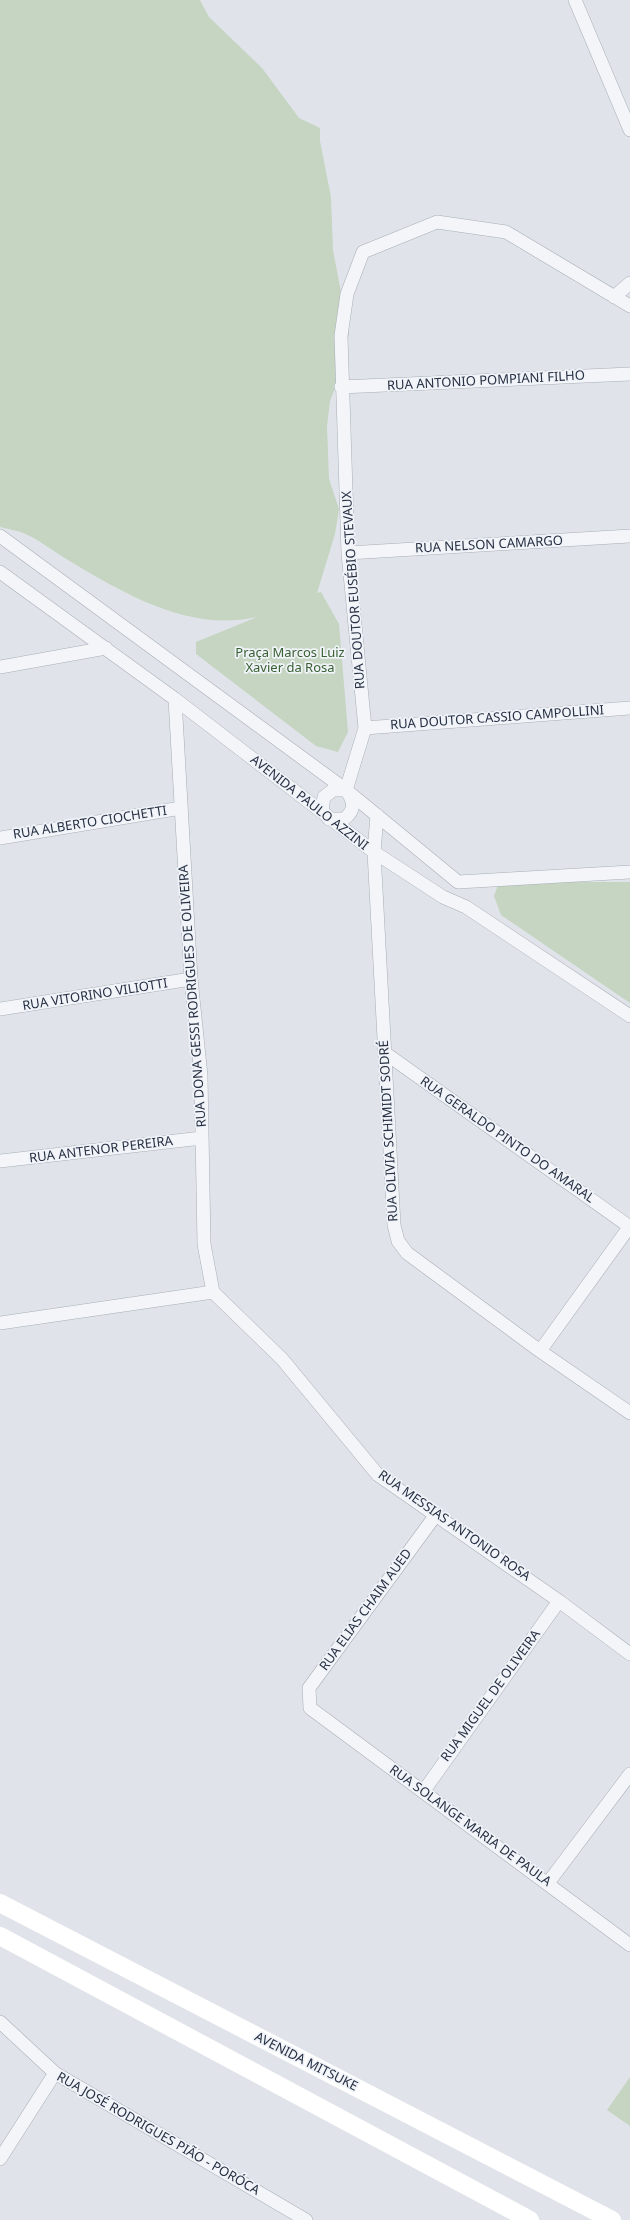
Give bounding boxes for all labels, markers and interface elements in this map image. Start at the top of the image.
street label: RUA ANTONIO POMPIANI FILHO [387,368,585,394]
street label: RUA DOUTOR EUSÉBIO STEVAUX [339,490,369,690]
street label: RUA NELSON CAMARGO [415,533,563,557]
park label: Praça Marcos Luiz Xavier da Rosa [235,645,345,676]
street label: RUA DOUTOR CASSIO CAMPOLLINI [390,703,604,733]
street label: AVENIDA PAULO AZZINI [247,752,371,854]
street label: RUA ALBERTO CIOCHETTI [12,803,168,843]
street label: RUA DONA GESSI RODRIGUES DE OLIVEIRA [176,864,210,1128]
street label: RUA VITORINO VILIOTTI [21,976,169,1014]
street label: RUA OLIVIA SCHIMIDT SODRÉ [376,1040,402,1222]
street label: RUA GERALDO PINTO DO AMARAL [417,1074,597,1206]
street label: RUA ANTENOR PEREIRA [28,1133,174,1167]
street label: RUA MESSIAS ANTONIO ROSA [375,1467,533,1585]
street label: RUA ELIAS CHAIM AUED [317,1546,415,1674]
street label: RUA MIGUEL DE OLIVEIRA [438,1627,544,1765]
street label: RUA SOLANGE MARIA DE PAULA [386,1762,554,1890]
street label: AVENIDA MITSUKE [252,2029,360,2095]
street label: RUA JOSÉ RODRIGUES PIÃO - PORÓCA [54,2069,262,2199]

